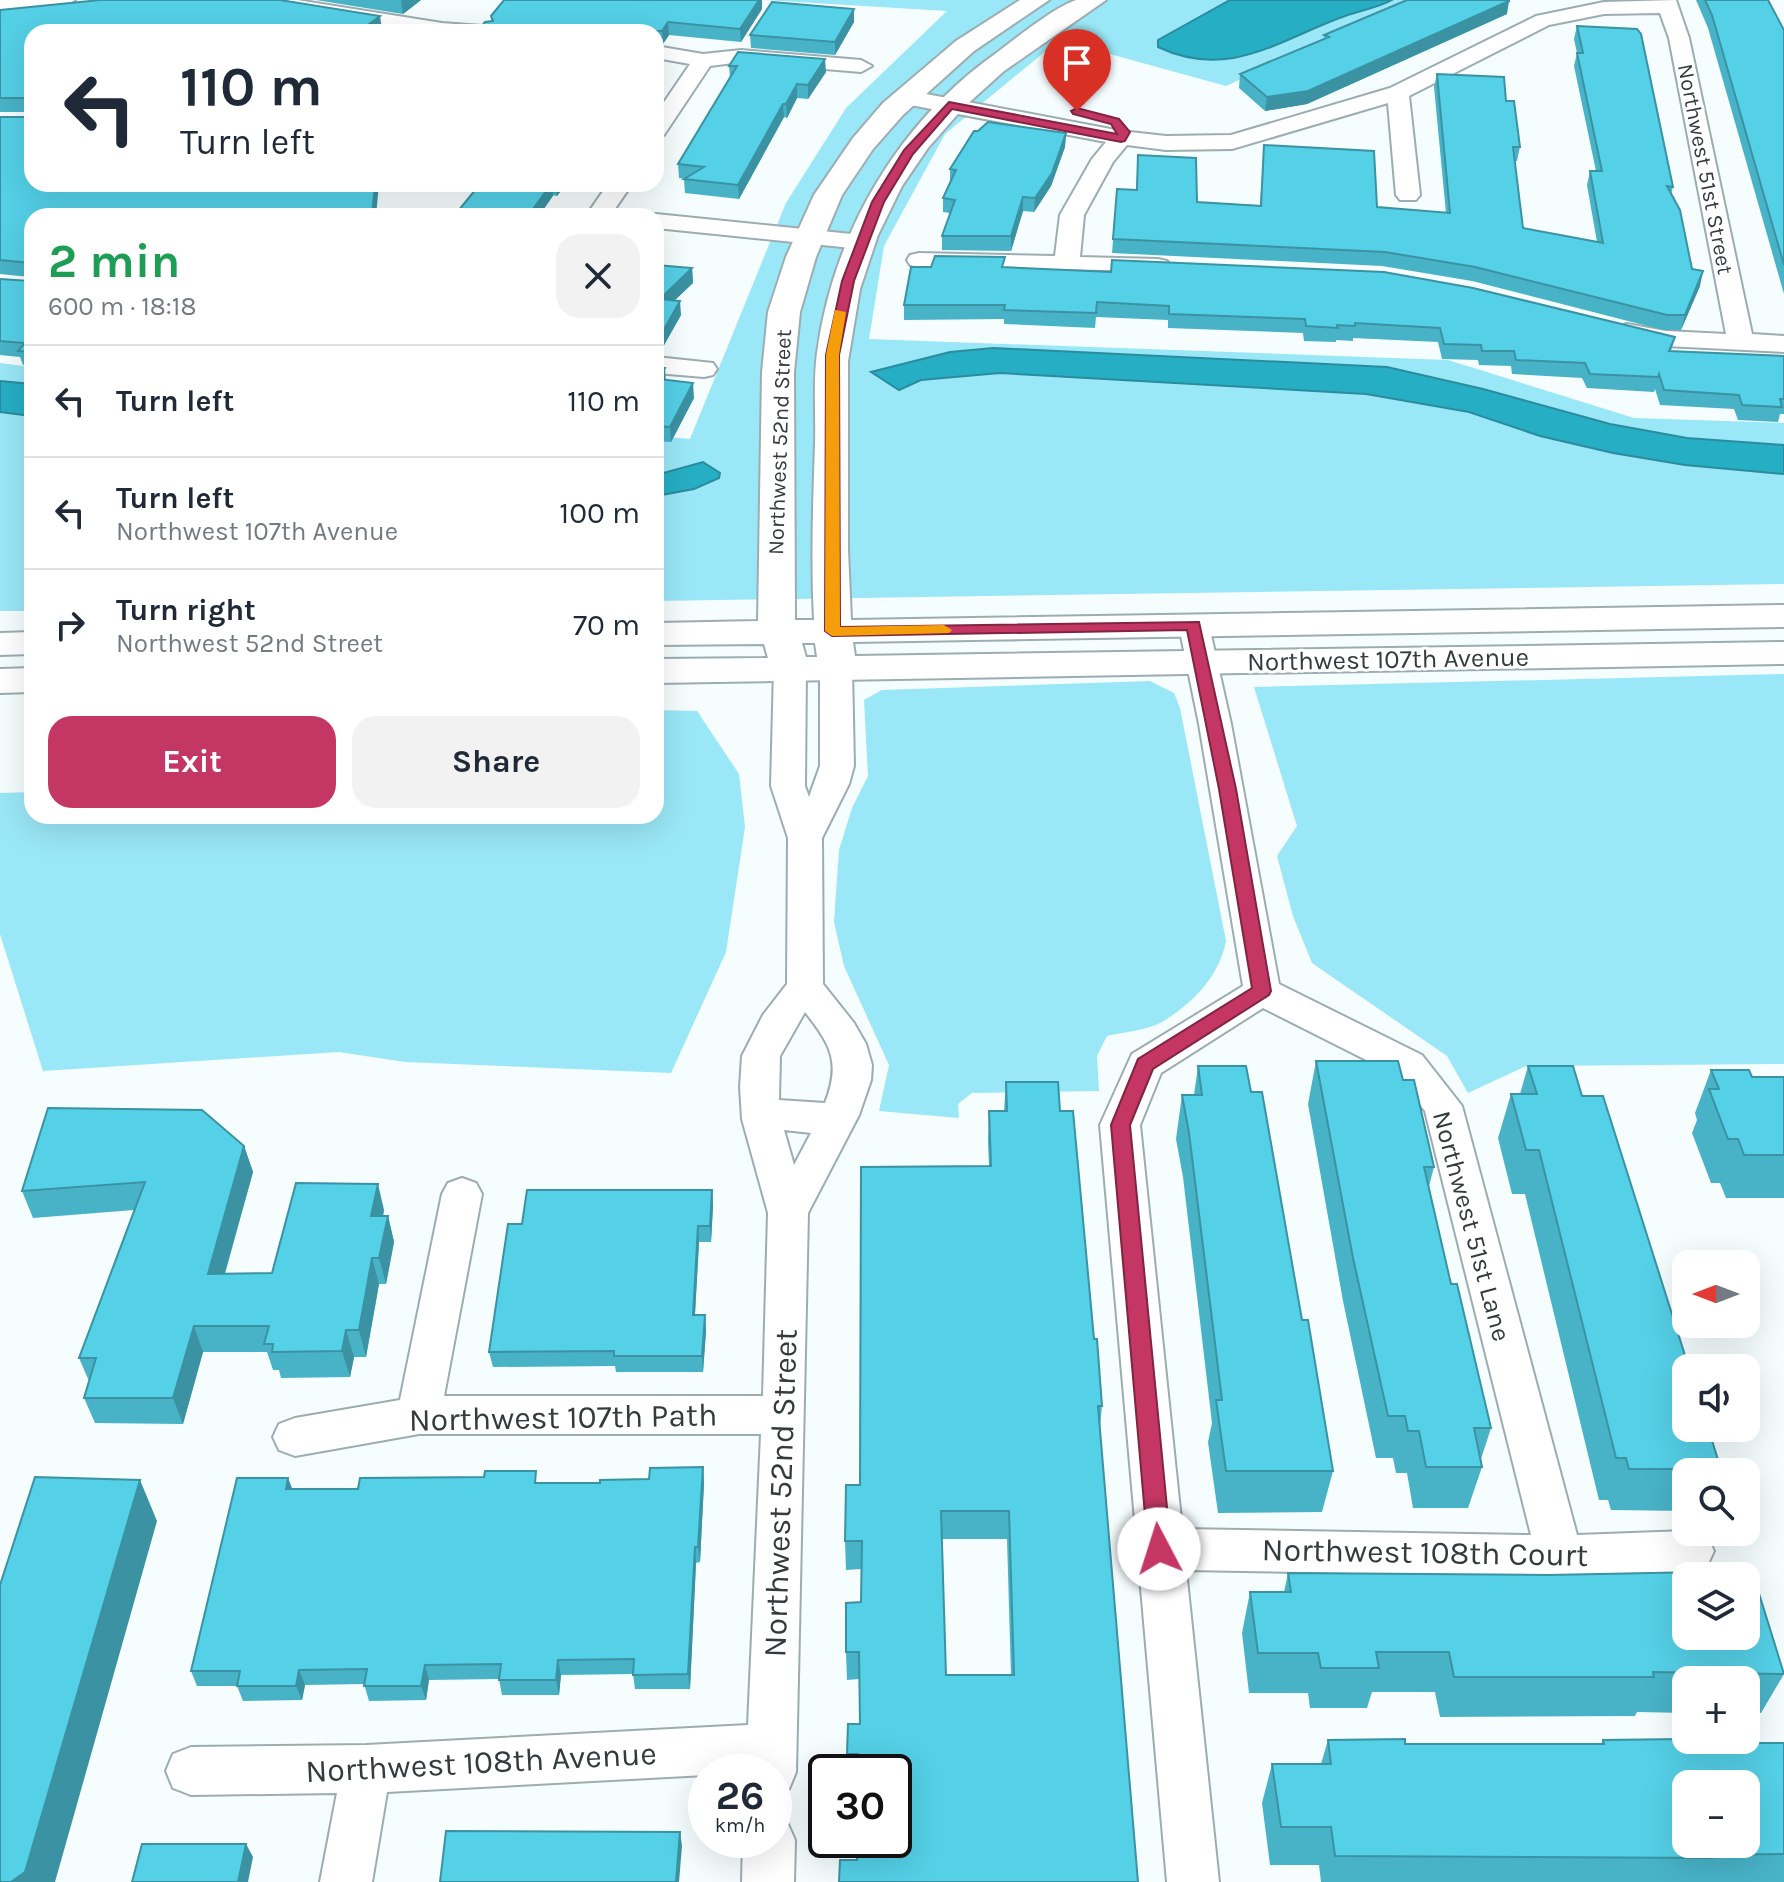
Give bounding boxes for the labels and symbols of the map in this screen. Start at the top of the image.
pin [1043,29,1111,111]
street label: Northwest 51st Street [1672,62,1738,277]
street label: Northwest 52nd Street [763,329,797,555]
street label: Northwest 107th Avenue [1247,642,1529,677]
street label: Northwest 51st Lane [1426,1108,1517,1345]
north arrow [1672,1250,1760,1338]
street label: Northwest 52nd Street [756,1328,805,1658]
street label: Northwest 107th Path [408,1396,718,1439]
position arrow [1117,1507,1201,1591]
street label: Northwest 108th Court [1261,1531,1589,1574]
street label: Northwest 108th Avenue [304,1735,658,1790]
speed limit sign: 30 [808,1754,912,1858]

